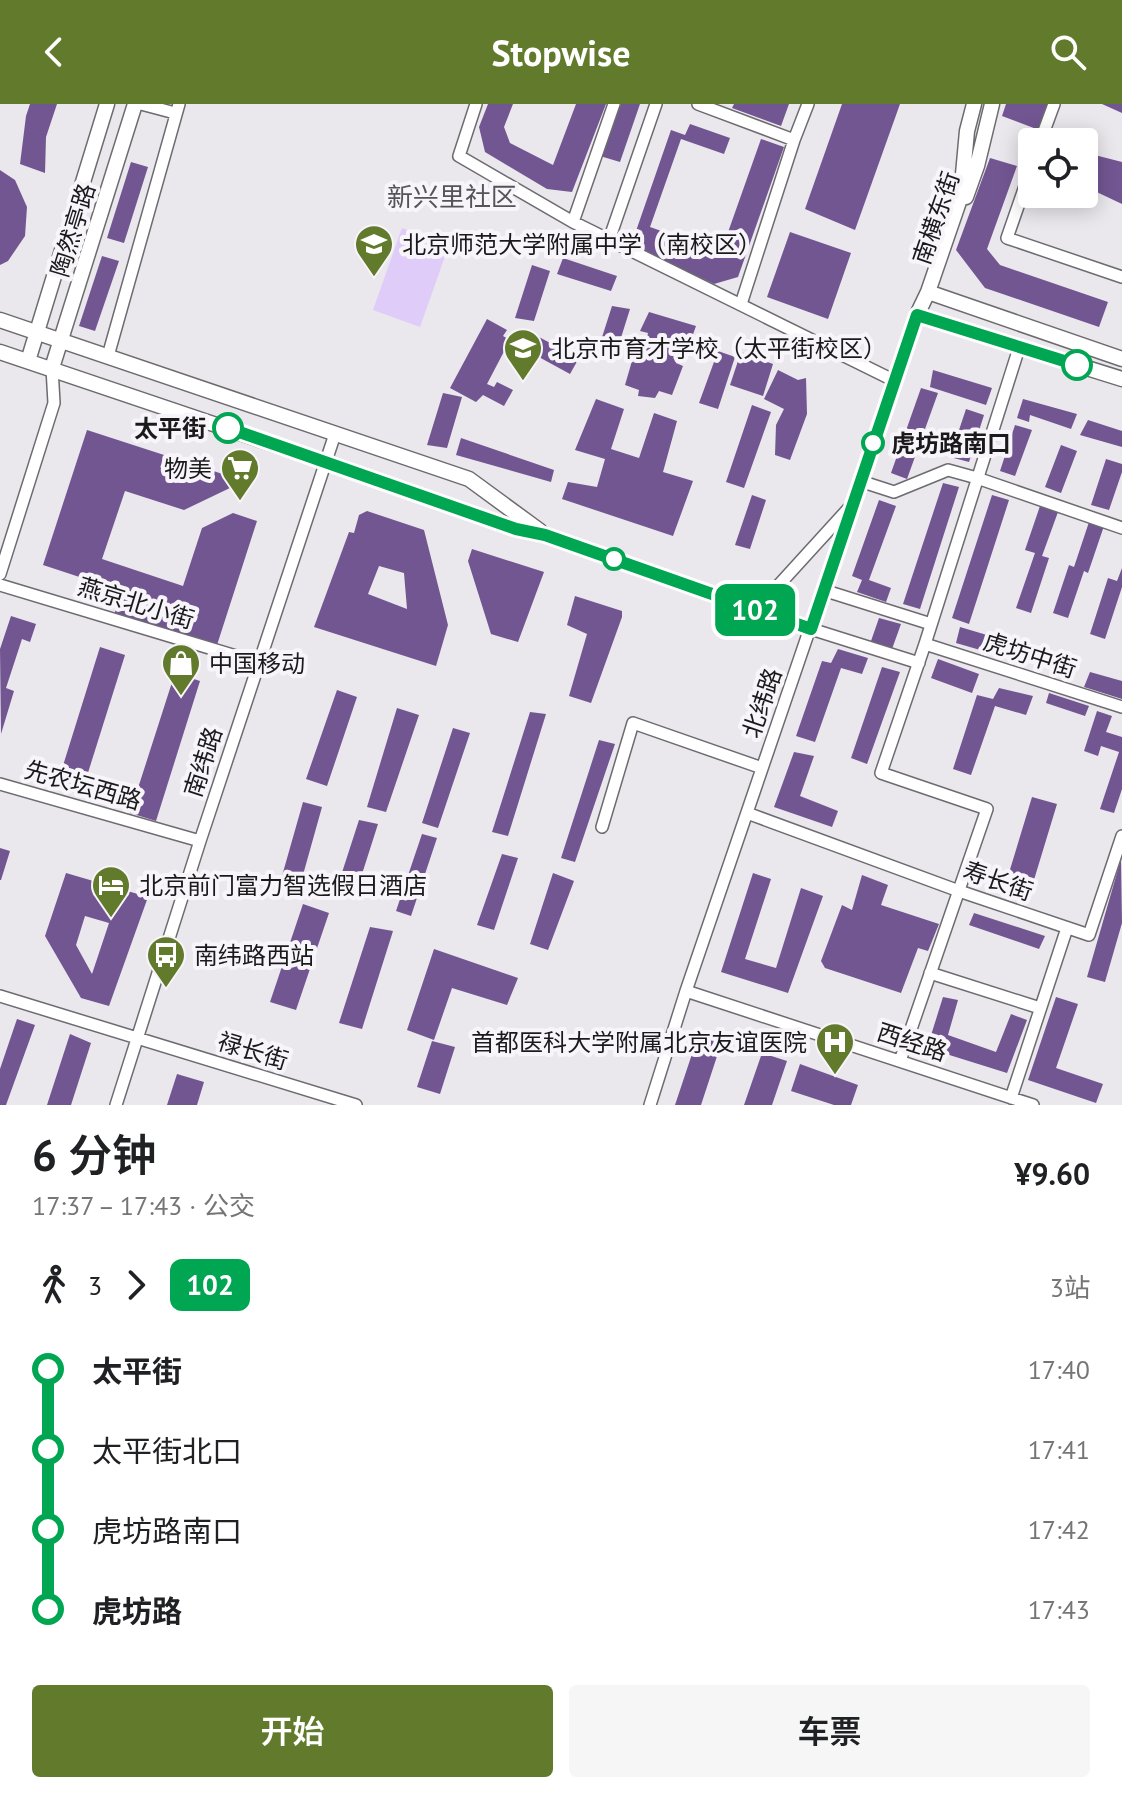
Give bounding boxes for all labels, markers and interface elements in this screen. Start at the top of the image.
text: Stopwise [491,29,631,76]
icon: back [32,30,76,74]
icon: search [1046,30,1090,74]
map controls [1018,128,1098,208]
button: locate [1018,128,1098,208]
street label: 南横东街 [906,168,966,268]
street label: 陶然亭路 [44,180,102,280]
district label: 新兴里社区 [387,180,517,213]
school or university icon: 北京师范大学附属中学（南校区） [353,223,395,278]
place label: 北京师范大学附属中学（南校区） [402,229,762,260]
school or university icon: 北京市育才学校（太平街校区） [502,327,544,382]
place label: 北京市育才学校（太平街校区） [551,333,887,364]
unlabelled marker [1062,350,1092,380]
place label: 太平街 [134,413,206,444]
marker: 太平街 [213,413,243,443]
place label: 虎坊路南口 [891,428,1011,459]
marker: 虎坊路南口 [862,432,884,454]
supermarket icon: 物美 [219,447,261,502]
place label: 物美 [164,453,212,484]
unlabelled marker [603,548,625,570]
street label: 燕京北小街 [74,571,198,635]
line badge: 102 [709,584,801,636]
text: 102 [731,591,779,628]
street label: 虎坊中街 [980,625,1080,685]
shop icon: 中国移动 [160,642,202,697]
place label: 中国移动 [209,648,305,679]
street label: 北纬路 [736,664,788,742]
street label: 南纬路 [177,723,229,801]
street label: 先农坛西路 [21,754,145,816]
street label: 寿长街 [959,855,1037,907]
hotel icon: 北京前门富力智选假日酒店 [90,864,132,919]
place label: 北京前门富力智选假日酒店 [139,870,427,901]
bus stop icon: 南纬路西站 [145,934,187,989]
place label: 南纬路西站 [194,940,314,971]
street label: 西经路 [873,1016,951,1068]
hospital icon: 首都医科大学附属北京友谊医院 [814,1021,856,1076]
street label: 禄长街 [214,1026,292,1076]
place label: 首都医科大学附属北京友谊医院 [471,1027,807,1058]
text: 6 分钟 [32,1126,156,1183]
text: ¥9.60 [1015,1154,1090,1193]
text: 17:37 – 17:43 · 公交 [32,1189,255,1222]
icon: walk [32,1263,76,1307]
icon: forward [114,1263,158,1307]
text: 102 [186,1266,234,1303]
text: 3 [88,1269,102,1302]
text: 3站 [1050,1271,1090,1304]
text: 太平街 [92,1351,182,1390]
text: 17:40 [1028,1353,1090,1386]
text: 太平街北口 [92,1431,242,1470]
text: 17:41 [1028,1433,1090,1466]
text: 虎坊路南口 [92,1511,242,1550]
text: 17:42 [1028,1513,1090,1546]
text: 虎坊路 [92,1591,182,1630]
text: 17:43 [1028,1593,1090,1626]
button: 开始 [32,1685,553,1777]
button: 车票 [569,1685,1090,1777]

